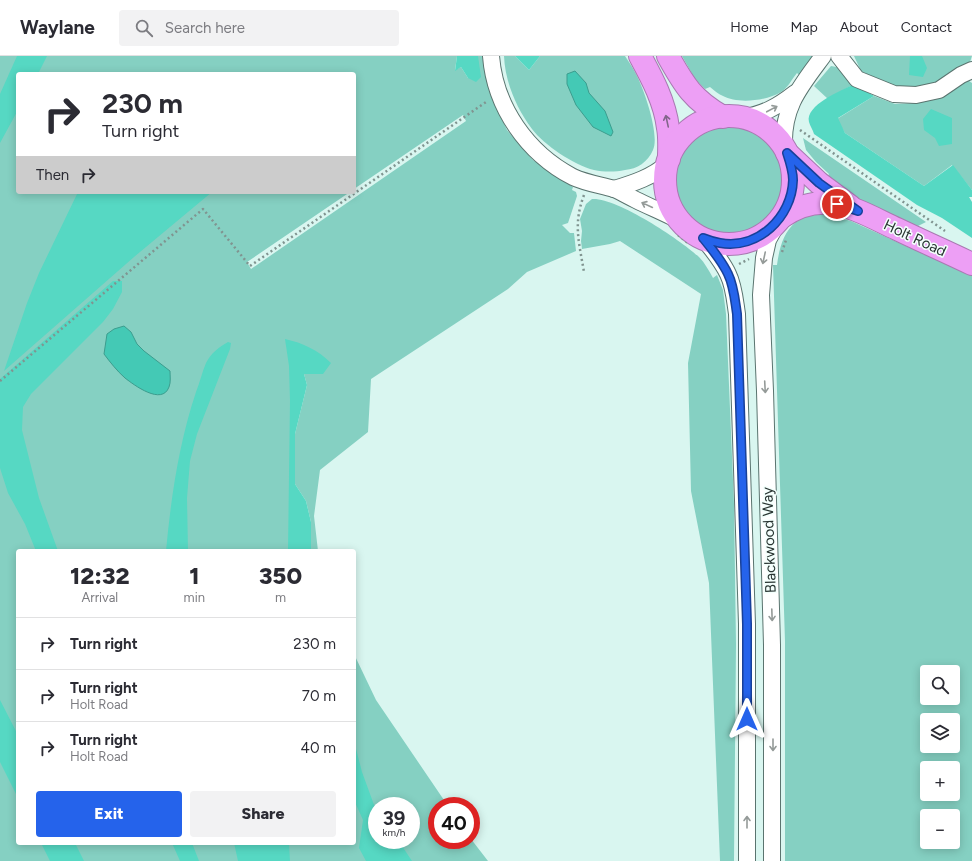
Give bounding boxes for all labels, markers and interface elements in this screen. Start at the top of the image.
search box [119,10,399,46]
text: Waylane [20,16,95,39]
icon: search [133,17,155,39]
text: Search here [165,19,245,37]
text: Home [730,19,769,36]
text: Map [791,19,818,36]
text: About [840,19,879,36]
text: Contact [901,19,952,36]
text: 230 m [102,86,183,120]
icon: right [36,88,88,140]
one-way arrow [766,104,778,112]
one-way arrow [662,115,670,128]
text: Turn right [102,120,179,142]
icon: right [77,164,99,186]
text: Then [36,166,69,184]
pin [820,187,854,221]
icon: arrive [826,193,848,215]
one-way arrow [641,201,653,208]
street label: Holt Road [881,216,949,260]
one-way arrow [760,251,768,264]
one-way arrow [762,380,769,393]
street label: Blackwood Way [758,487,780,593]
text: 12:32 [70,561,130,590]
text: 1 [189,561,199,590]
text: 350 [259,561,302,590]
text: Arrival [81,590,118,605]
text: min [184,590,205,605]
text: m [275,590,286,605]
one-way arrow [768,608,775,621]
icon: right [36,633,58,655]
text: Turn right [70,635,138,653]
text: 230 m [293,635,336,653]
map controls [920,665,960,849]
button: search [920,665,960,705]
text: Turn right [70,679,138,697]
icon: right [36,685,58,707]
text: 70 m [302,687,336,705]
text: Holt Road [70,697,128,712]
position arrow [726,698,768,740]
button: layers [920,713,960,753]
text: Turn right [70,731,138,749]
icon: right [36,737,58,759]
one-way arrow [769,738,777,751]
text: 40 m [301,739,336,757]
text: Holt Road [70,749,128,764]
button: + [920,761,960,801]
button: Exit [36,791,182,837]
button: Share [190,791,336,837]
speed limit sign: 40 [428,797,480,849]
text: 39 [383,806,405,830]
button: − [920,809,960,849]
one-way arrow [743,816,751,829]
text: km/h [383,826,405,839]

